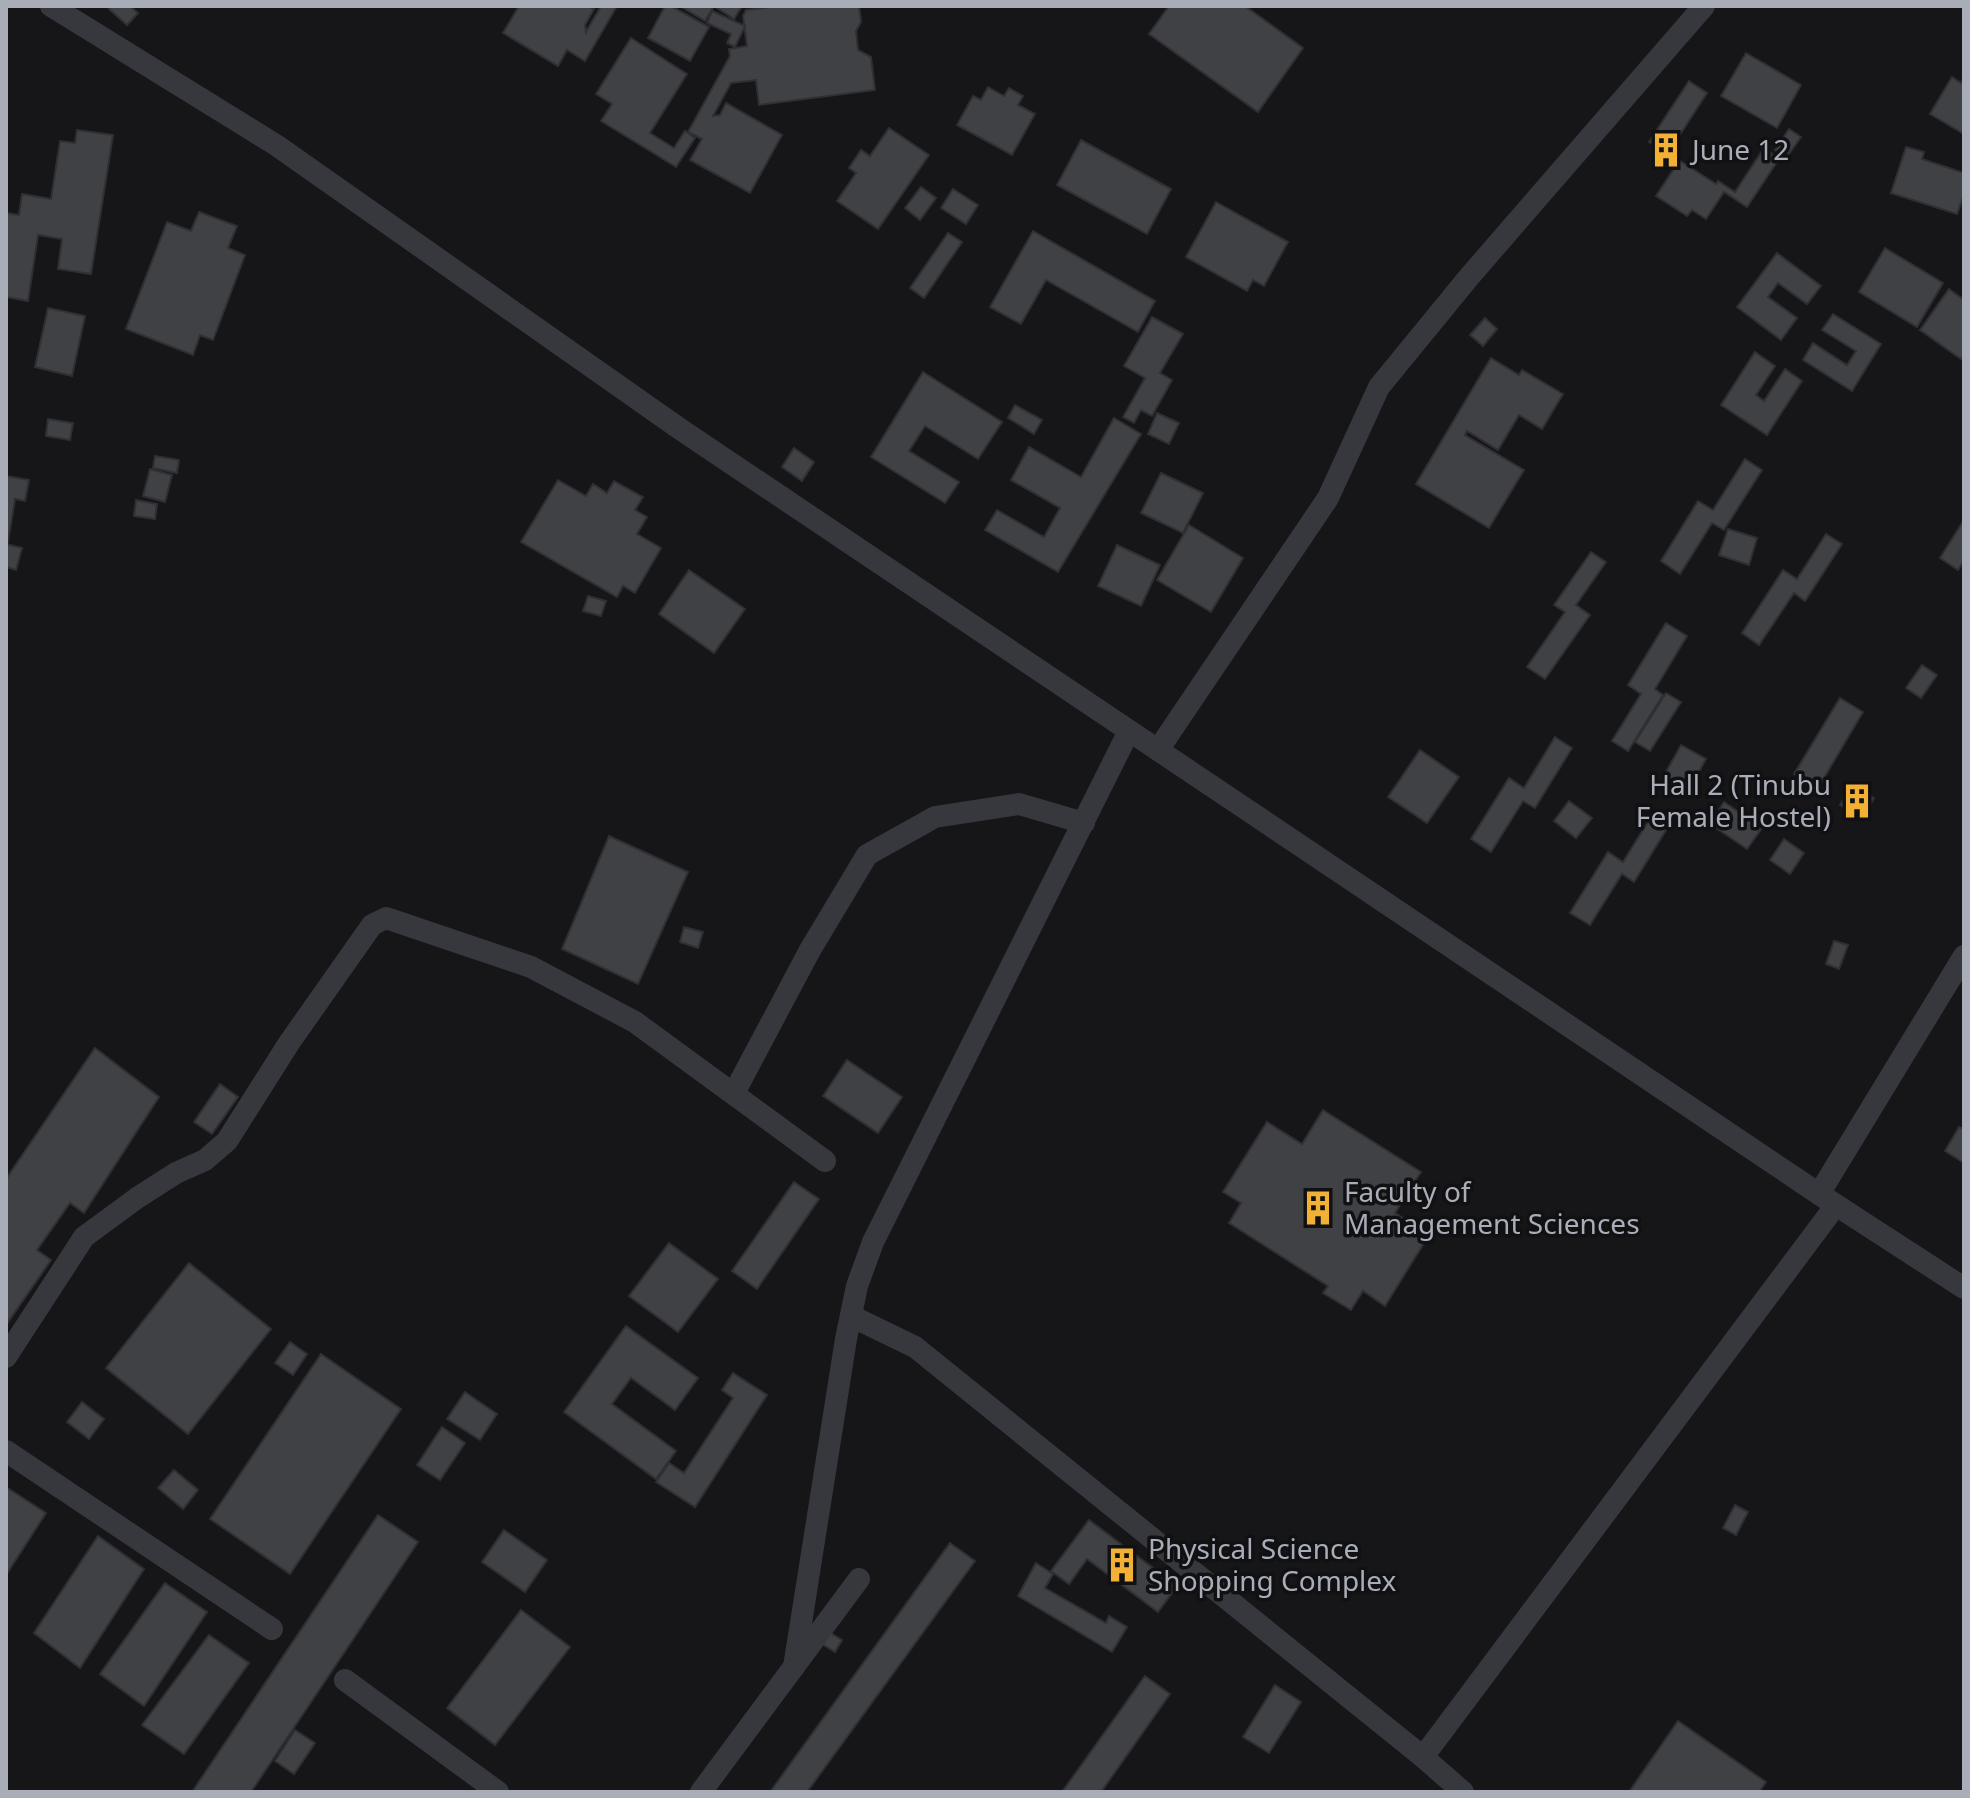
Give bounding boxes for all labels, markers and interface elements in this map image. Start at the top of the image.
place label: June 12 [1689,130,1789,168]
building icon: June 12 [1647,131,1685,169]
place label: Hall 2 (Tinubu Female Hostel) [1636,765,1831,835]
building icon: Hall 2 (Tinubu Female Hostel) [1838,782,1876,820]
place label: Faculty of Management Sciences [1344,1172,1640,1242]
building icon: Faculty of Management Sciences [1299,1189,1337,1227]
place label: Physical Science Shopping Complex [1148,1529,1397,1599]
building icon: Physical Science Shopping Complex [1103,1546,1141,1584]

